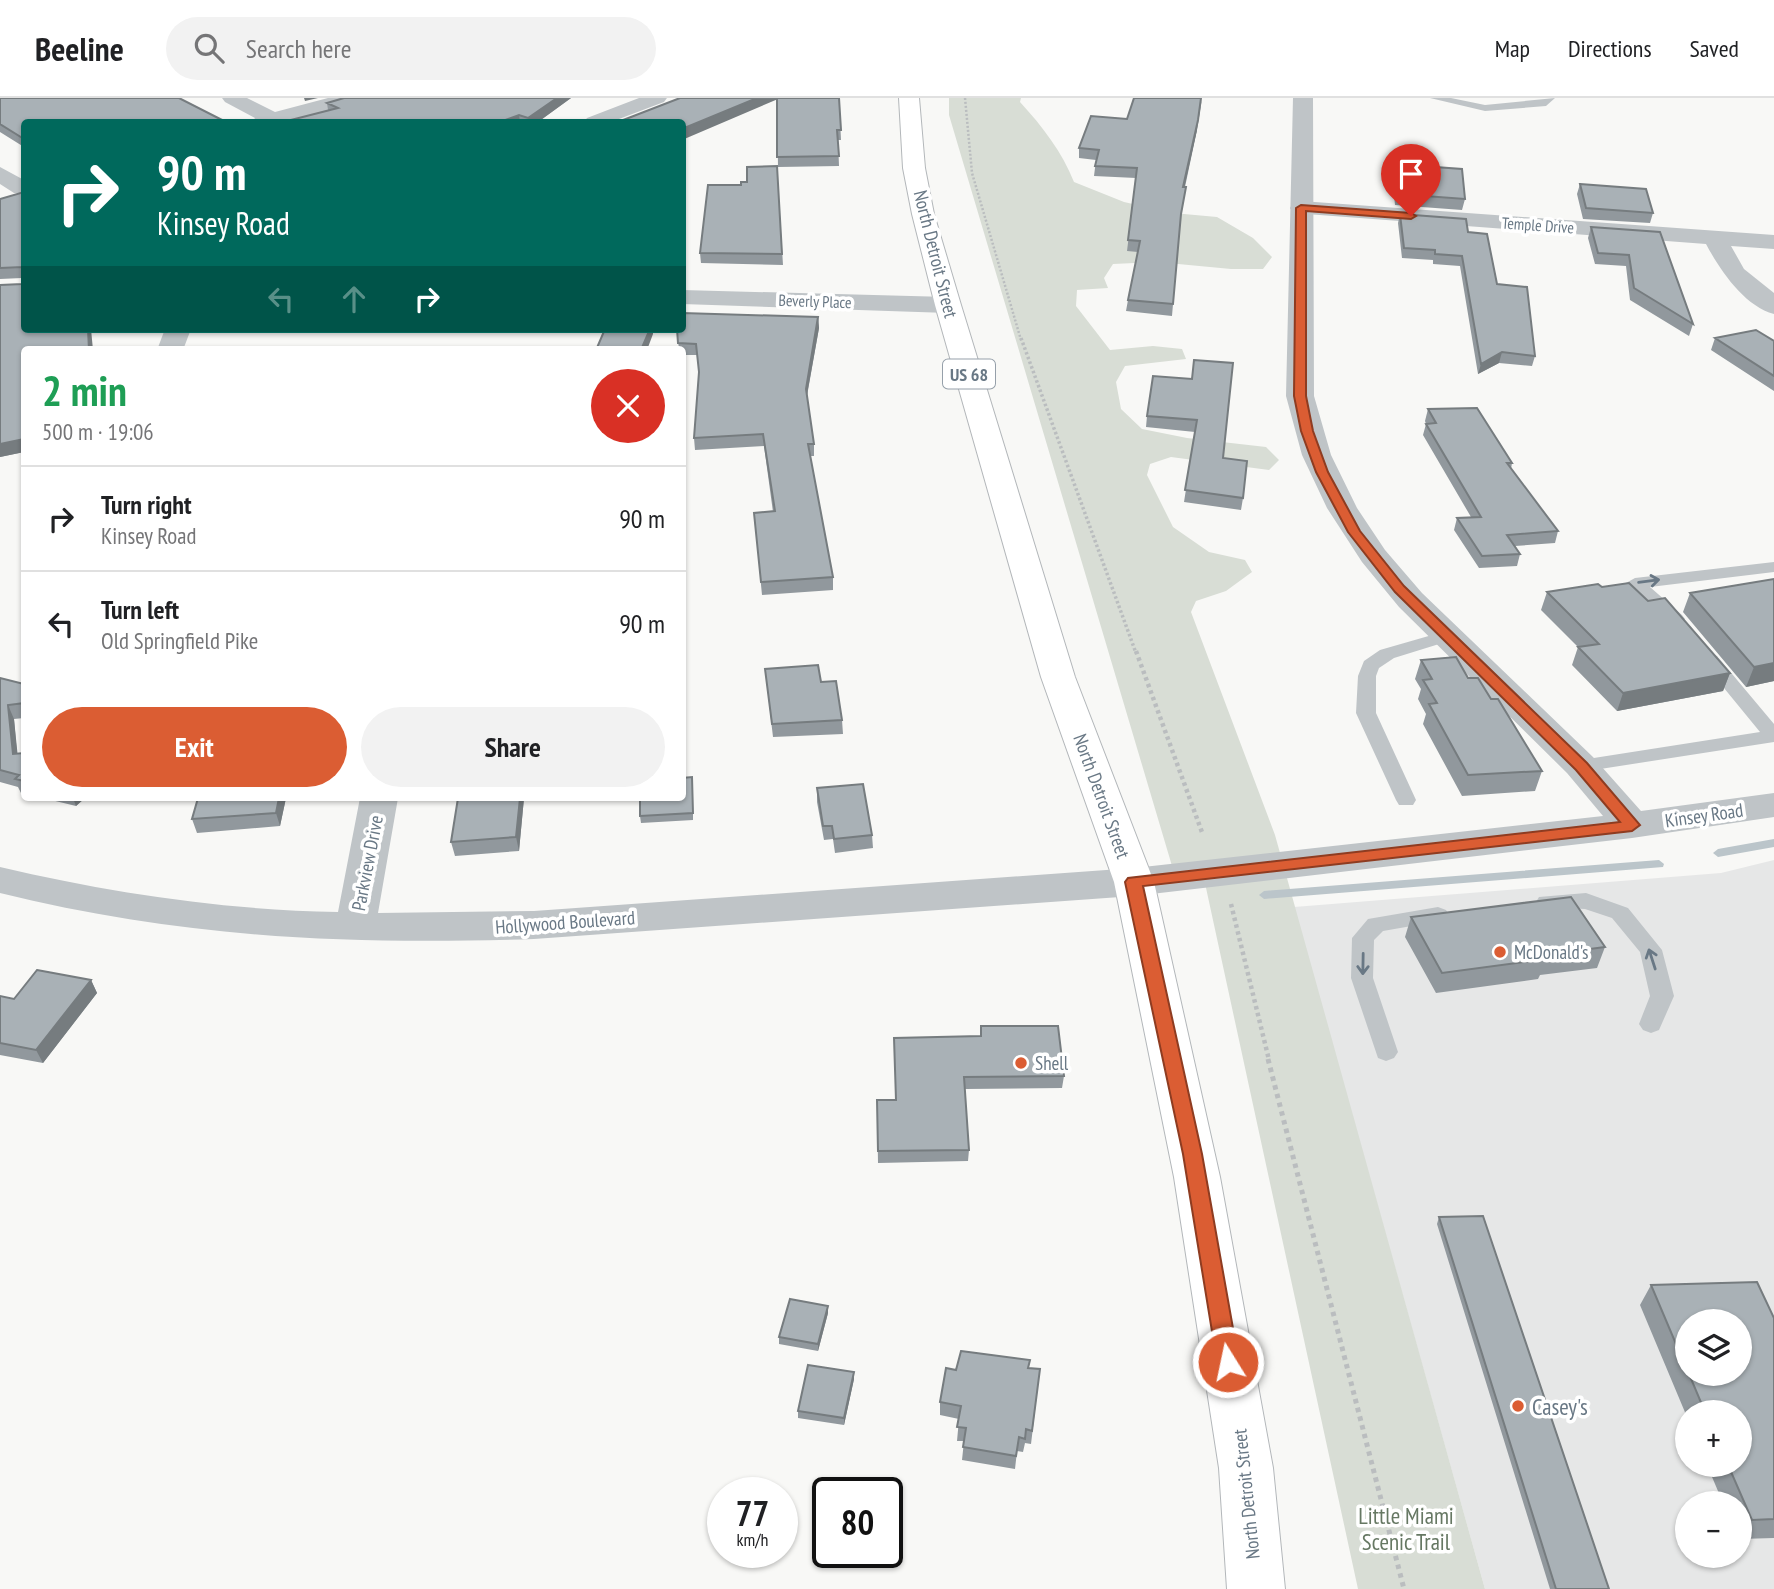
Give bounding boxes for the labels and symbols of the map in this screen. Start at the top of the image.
pin [1381,144,1441,216]
street label: North Detroit Street [909,188,964,321]
street label: Temple Drive [1501,213,1575,237]
street label: Beverly Place [778,290,852,312]
road number: US 68 [943,360,995,388]
one-way arrow [1637,575,1659,588]
street label: North Detroit Street [1068,730,1136,862]
street label: Kinsey Road [1663,798,1745,832]
street label: Parkview Drive [346,813,388,913]
street label: Hollywood Boulevard [494,905,636,939]
place label: McDonald's [1514,940,1589,964]
marker: McDonald's [1492,944,1508,960]
one-way arrow [1645,949,1658,971]
one-way arrow [1356,952,1369,975]
place label: Shell [1035,1051,1069,1075]
marker: Shell [1013,1055,1029,1071]
position arrow [1191,1325,1265,1399]
place label: Casey's [1532,1392,1588,1421]
marker: Casey's [1510,1398,1526,1414]
street label: North Detroit Street [1227,1427,1265,1560]
speed limit sign: 80 [812,1477,903,1568]
park label: Little Miami Scenic Trail [1358,1501,1454,1556]

